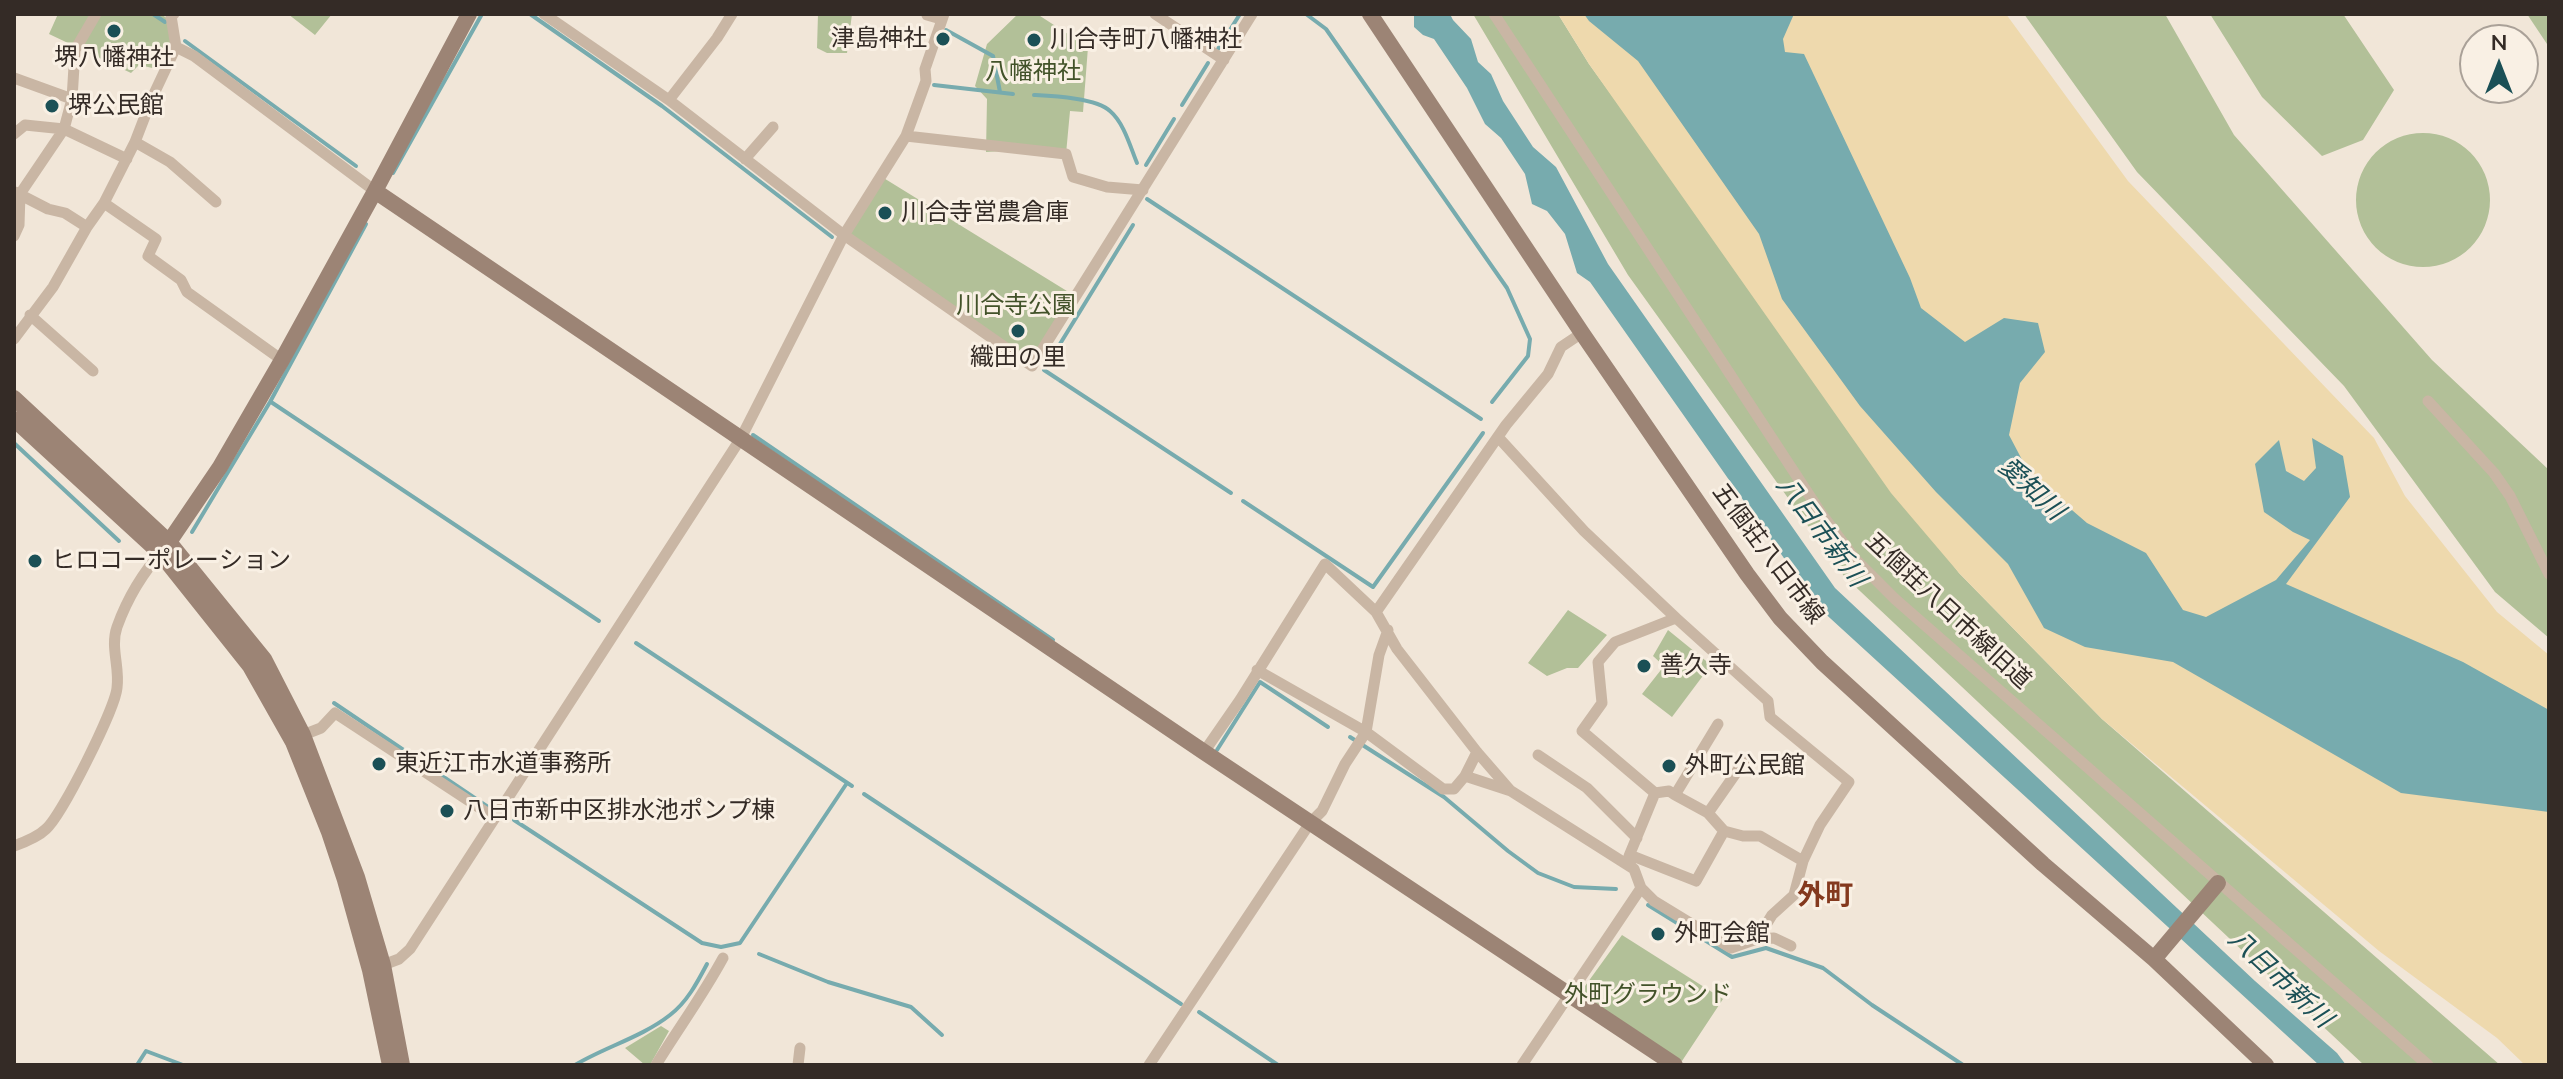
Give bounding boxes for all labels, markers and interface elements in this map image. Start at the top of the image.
marker: 堺八幡神社 [105,22,123,40]
north arrow [2459,24,2539,104]
place label: 津島神社 [831,25,927,53]
place label: 川合寺町八幡神社 [1050,26,1242,54]
text: N [2491,28,2507,56]
marker: 津島神社 [934,30,952,48]
marker: 川合寺町八幡神社 [1025,31,1043,49]
place label: 堺八幡神社 [54,44,174,72]
park label: 八幡神社 [985,58,1081,86]
place label: 堺公民館 [68,92,164,120]
marker: 堺公民館 [43,97,61,115]
place label: 川合寺営農倉庫 [901,199,1069,227]
marker: 川合寺営農倉庫 [876,204,894,222]
park label: 川合寺公園 [956,292,1076,320]
marker: 織田の里 [1009,322,1027,340]
place label: 織田の里 [970,344,1066,372]
water label: 愛知川 [1992,451,2070,527]
water label: 八日市新川 [1769,471,1873,593]
street label: 五個荘八日市線 [1706,478,1830,630]
street label: 五個荘八日市線旧道 [1859,527,2037,695]
place label: ヒロコーポレーション [51,547,291,575]
marker: ヒロコーポレーション [26,552,44,570]
place label: 善久寺 [1660,652,1732,680]
marker: 善久寺 [1635,657,1653,675]
place label: 東近江市水道事務所 [395,750,611,778]
place label: 外町公民館 [1685,752,1805,780]
marker: 東近江市水道事務所 [370,755,388,773]
marker: 外町公民館 [1660,757,1678,775]
place label: 八日市新中区排水池ポンプ棟 [463,797,775,825]
marker: 八日市新中区排水池ポンプ棟 [438,802,456,820]
district label: 外町 [1797,879,1853,913]
place label: 外町会館 [1674,920,1770,948]
water label: 八日市新川 [2222,923,2338,1035]
marker: 外町会館 [1649,925,1667,943]
park label: 外町グラウンド [1564,981,1732,1009]

